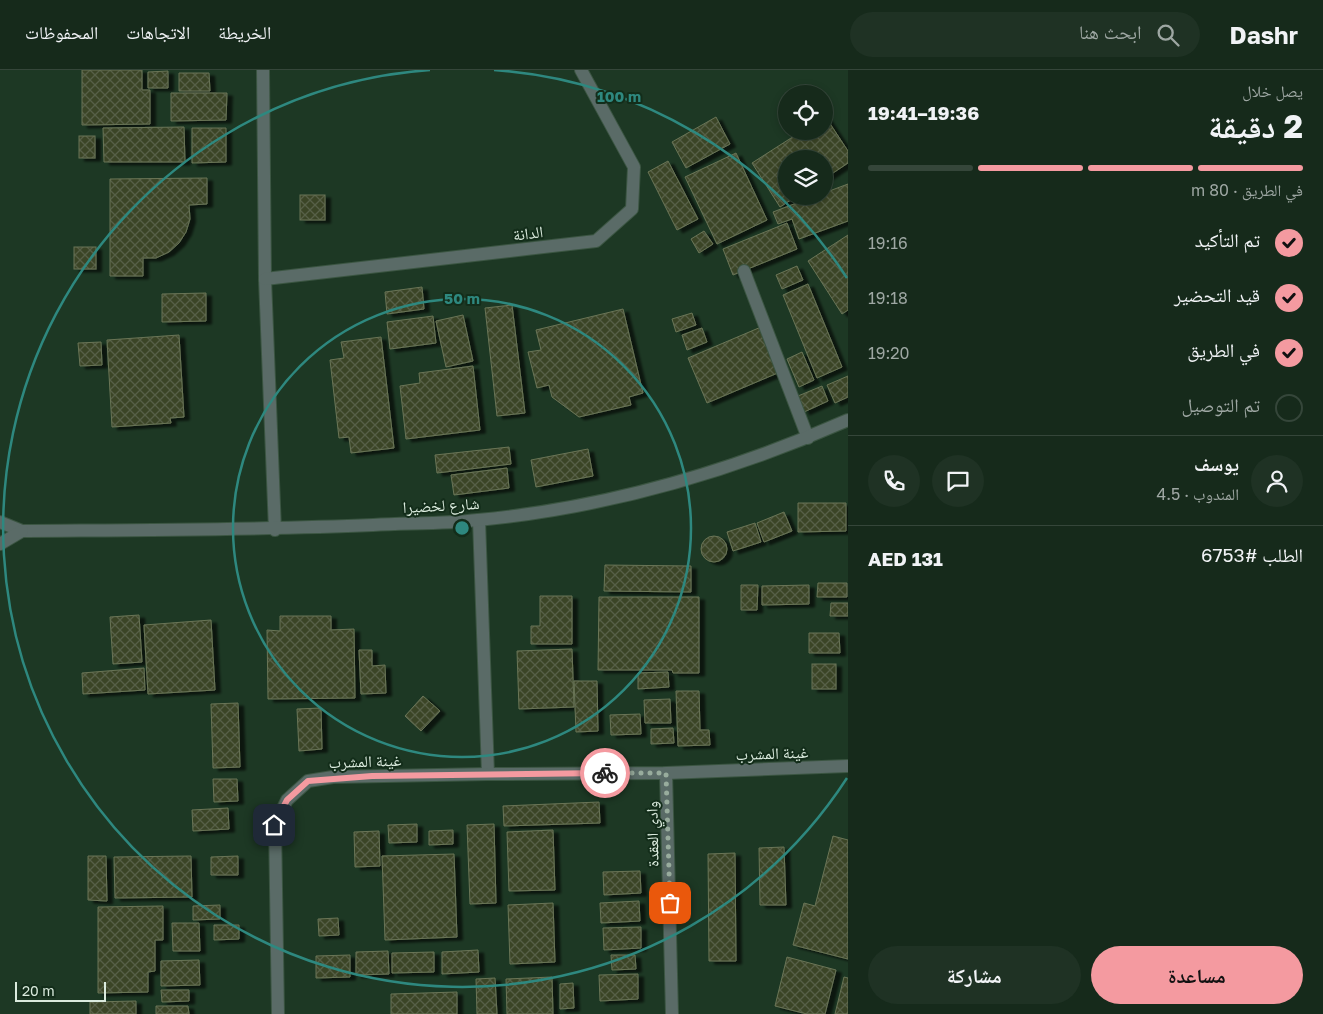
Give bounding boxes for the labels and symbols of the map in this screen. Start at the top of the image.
text: 100 m [597,87,641,105]
street label: الدانة [512,221,544,245]
text: 50 m [444,289,480,307]
street label: شارع لخضيرا [402,493,480,518]
centre of rings [453,519,471,537]
street label: غينة المشرب [735,742,809,764]
courier [580,748,630,798]
street label: غينة المشرب [328,750,402,772]
street label: وادي العقدة [641,801,666,867]
pin [253,804,295,846]
pin [649,882,691,924]
scale bar [15,979,106,1002]

